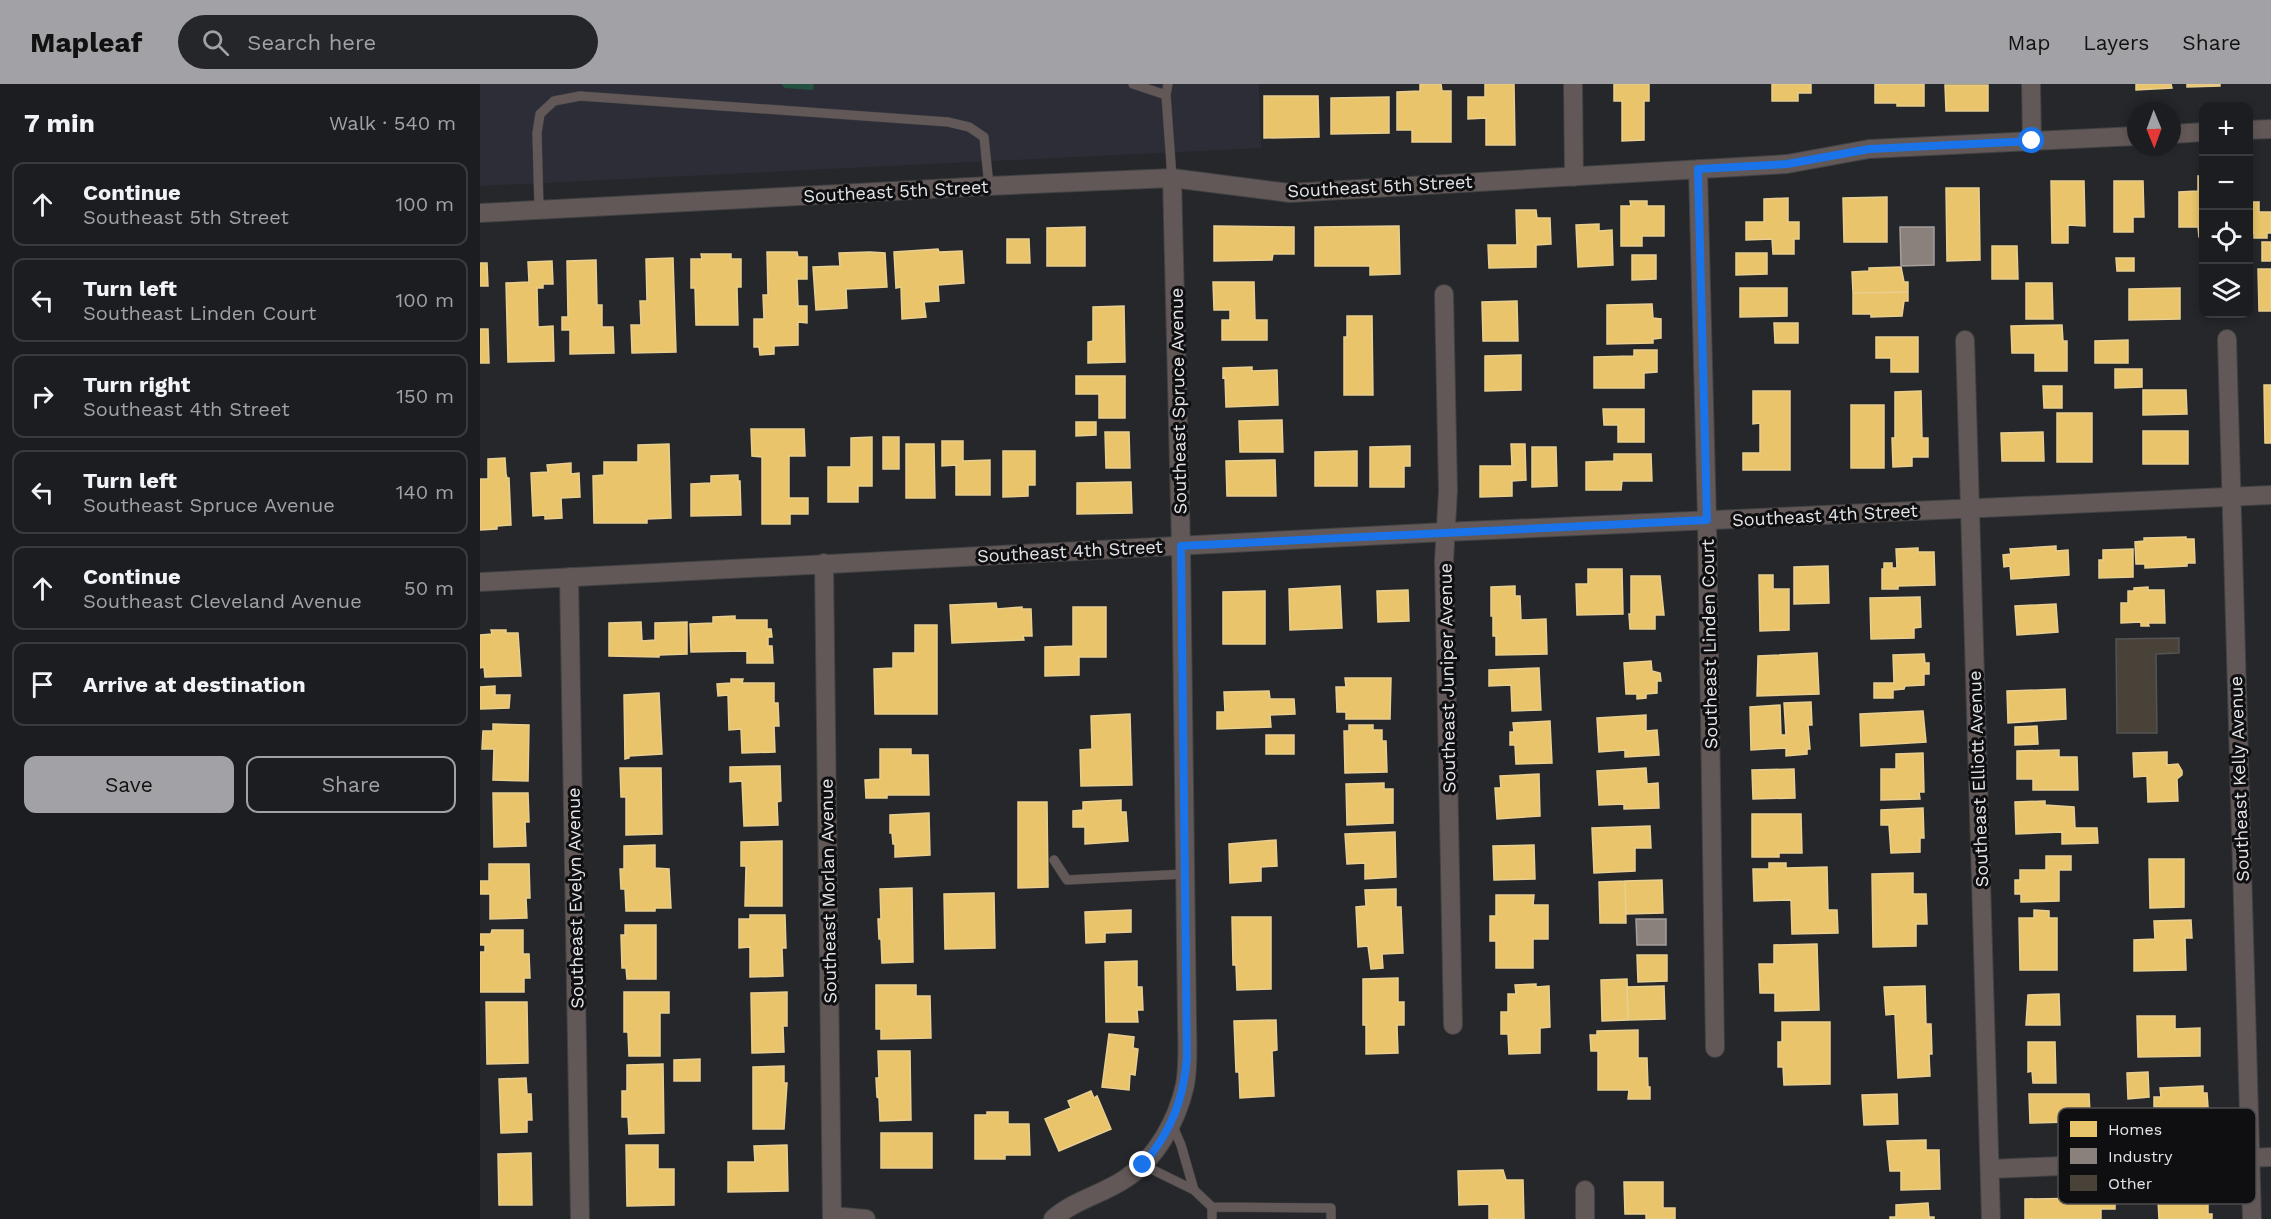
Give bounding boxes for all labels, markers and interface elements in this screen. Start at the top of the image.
search box [178,15,598,69]
text: Mapleaf [30,26,142,59]
icon: search [199,26,232,59]
text: Search here [247,30,376,55]
text: Map [2007,30,2050,55]
text: Layers [2083,30,2149,55]
text: Share [2182,30,2241,55]
north arrow [2127,102,2181,156]
map controls [2199,102,2253,318]
button: + [2199,102,2253,156]
text: 7 min [24,108,95,138]
text: Walk · 540 m [329,111,456,135]
route start [2018,127,2044,153]
button: − [2199,156,2253,210]
street label: Southeast 5th Street [1287,171,1474,201]
street label: Southeast 5th Street [803,176,990,206]
text: Continue [83,180,181,205]
icon: ahead [26,188,59,221]
text: 100 m [395,192,454,216]
text: Southeast 5th Street [83,205,289,229]
button: locate [2199,210,2253,264]
button: layers [2199,264,2253,318]
text: Turn left [83,276,177,301]
icon: left [26,284,59,317]
text: 100 m [395,288,454,312]
street label: Southeast Spruce Avenue [1166,288,1190,514]
text: Southeast Linden Court [83,301,316,325]
text: Turn right [83,372,190,397]
icon: right [26,380,59,413]
text: 150 m [396,384,454,408]
text: Southeast 4th Street [83,397,290,421]
text: Turn left [83,468,177,493]
icon: left [26,476,59,509]
text: 140 m [396,480,454,504]
text: Southeast Spruce Avenue [83,493,335,517]
street label: Southeast 4th Street [1732,500,1919,530]
street label: Southeast 4th Street [977,536,1164,566]
street label: Southeast Linden Court [1697,538,1721,749]
street label: Southeast Juniper Avenue [1434,563,1460,793]
text: Continue [83,564,181,589]
icon: ahead [26,572,59,605]
text: 50 m [404,576,454,600]
text: Southeast Cleveland Avenue [83,589,362,613]
icon: arrive [26,668,59,701]
street label: Southeast Elliott Avenue [1964,670,1992,888]
text: Arrive at destination [83,672,306,697]
street label: Southeast Kelly Avenue [2225,676,2253,882]
button: Save [24,756,234,813]
button: Share [246,756,456,813]
street label: Southeast Morlan Avenue [816,778,840,1004]
street label: Southeast Evelyn Avenue [563,787,587,1009]
legend [2058,1108,2256,1204]
text: Homes [2108,1120,2162,1139]
text: Industry [2108,1147,2173,1166]
route end [1129,1151,1155,1177]
text: Other [2108,1174,2153,1193]

